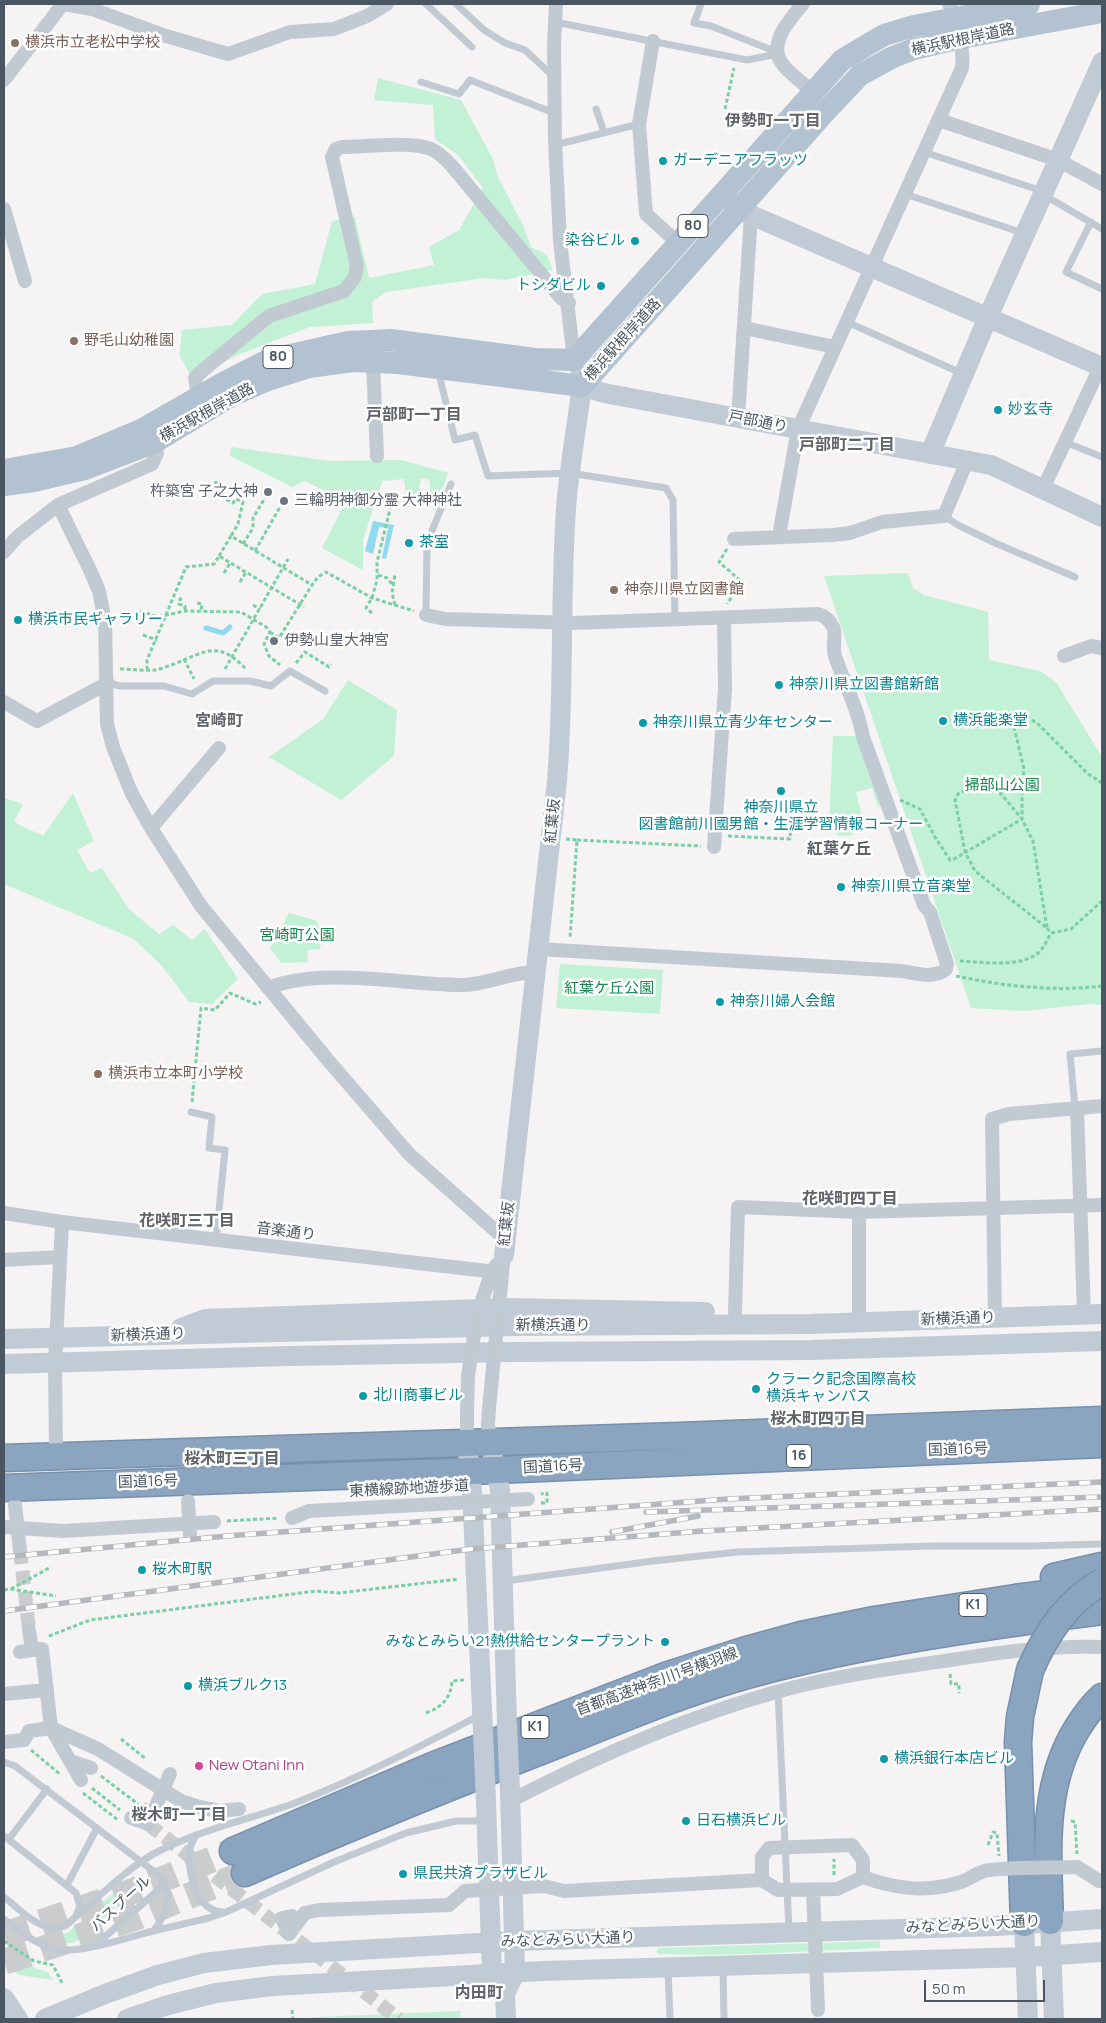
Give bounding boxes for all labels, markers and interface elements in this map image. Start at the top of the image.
street label: 横浜駅根岸道路 [910,20,1016,60]
place label: 横浜市立老松中学校 [25,34,160,52]
marker: 横浜市立老松中学校 [9,37,21,49]
district label: 伊勢町一丁目 [725,112,821,132]
place label: ガーデニアフラッツ [673,152,808,170]
marker: ガーデニアフラッツ [657,155,669,167]
road number: 80 [678,215,708,238]
place label: 染谷ビル [565,232,625,250]
marker: 染谷ビル [629,235,641,247]
place label: トシダビル [516,277,591,295]
marker: トシダビル [595,280,607,292]
street label: 横浜駅根岸道路 [581,295,665,385]
place label: 野毛山幼稚園 [84,332,174,350]
marker: 野毛山幼稚園 [68,335,80,347]
road number: 80 [263,346,293,368]
street label: 横浜駅根岸道路 [157,380,257,446]
place label: 妙玄寺 [1008,401,1053,419]
marker: 妙玄寺 [992,404,1004,416]
district label: 戸部町一丁目 [366,406,462,426]
street label: 戸部通り [727,407,789,437]
district label: 戸部町二丁目 [799,436,895,456]
place label: 杵築宮 子之大神 [150,483,258,501]
marker: 杵築宮 子之大神 [262,486,274,498]
place label: 三輪明神御分霊 大神神社 [294,492,462,510]
marker: 三輪明神御分霊 大神神社 [278,495,290,507]
place label: 茶室 [419,534,449,552]
marker: 茶室 [403,537,415,549]
place label: 神奈川県立図書館 [624,581,744,599]
marker: 神奈川県立図書館 [608,584,620,596]
place label: 横浜市民ギャラリー [28,611,163,629]
marker: 横浜市民ギャラリー [12,614,24,626]
place label: 伊勢山皇大神宮 [284,632,389,650]
marker: 伊勢山皇大神宮 [268,635,280,647]
place label: 神奈川県立図書館新館 [789,676,939,694]
marker: 神奈川県立図書館新館 [773,679,785,691]
district label: 宮崎町 [195,712,243,732]
place label: 横浜能楽堂 [953,712,1028,730]
place label: 神奈川県立青少年センター [653,714,833,732]
marker: 横浜能楽堂 [937,715,949,727]
marker: 神奈川県立青少年センター [637,717,649,729]
park label: 掃部山公園 [965,777,1039,795]
marker: 神奈川県立 図書館前川國男館・生涯学習情報コーナー [775,785,787,797]
street label: 紅葉坂 [542,798,564,844]
place label: 神奈川県立 図書館前川國男館・生涯学習情報コーナー [639,799,923,834]
district label: 紅葉ケ丘 [807,840,871,860]
place label: 神奈川県立音楽堂 [851,878,971,896]
marker: 神奈川県立音楽堂 [835,881,847,893]
park label: 宮崎町公園 [260,927,334,945]
park label: 紅葉ケ丘公園 [564,980,654,998]
place label: 神奈川婦人会館 [730,993,835,1011]
marker: 神奈川婦人会館 [714,996,726,1008]
place label: 横浜市立本町小学校 [108,1065,243,1083]
marker: 横浜市立本町小学校 [92,1068,104,1080]
district label: 花咲町四丁目 [802,1190,898,1210]
street label: 紅葉坂 [495,1201,519,1247]
district label: 花咲町三丁目 [139,1212,235,1232]
street label: 音楽通り [255,1219,317,1245]
street label: 新横浜通り [920,1309,996,1329]
street label: 新横浜通り [516,1317,590,1335]
street label: 新横浜通り [110,1325,186,1345]
place label: クラーク記念国際高校 横浜キャンパス [766,1371,916,1406]
marker: クラーク記念国際高校 横浜キャンパス [750,1383,762,1395]
place label: 北川商事ビル [373,1387,463,1405]
marker: 北川商事ビル [357,1390,369,1402]
district label: 桜木町四丁目 [770,1410,866,1430]
street label: 国道16号 [928,1440,988,1460]
road number: 16 [786,1444,812,1468]
district label: 桜木町三丁目 [184,1450,280,1470]
street label: 国道16号 [522,1456,584,1478]
street label: 国道16号 [118,1472,178,1492]
street label: 東横線跡地遊歩道 [349,1477,469,1501]
place label: 桜木町駅 [152,1561,212,1579]
marker: 桜木町駅 [136,1564,148,1576]
road number: K1 [959,1594,987,1616]
place label: みなとみらい21熱供給センタープラント [386,1633,655,1651]
marker: みなとみらい21熱供給センタープラント [659,1636,671,1648]
street label: 首都高速神奈川1号横羽線 [574,1644,740,1720]
place label: 横浜ブルク13 [198,1677,287,1695]
marker: 横浜ブルク13 [182,1680,194,1692]
road number: K1 [521,1715,549,1738]
place label: 横浜銀行本店ビル [894,1750,1014,1768]
marker: 横浜銀行本店ビル [878,1753,890,1765]
place label: New Otani Inn [209,1757,304,1775]
marker: New Otani Inn [193,1760,205,1772]
district label: 桜木町一丁目 [131,1806,227,1826]
place label: 日石横浜ビル [696,1812,786,1830]
marker: 日石横浜ビル [680,1815,692,1827]
place label: 県民共済プラザビル [413,1865,548,1883]
marker: 県民共済プラザビル [397,1868,409,1880]
street label: バスプール [87,1872,155,1936]
street label: みなとみらい大通り [905,1912,1041,1938]
street label: みなとみらい大通り [500,1929,636,1951]
scale bar [926,1970,1047,2002]
text: 50 m [932,1978,966,1999]
district label: 内田町 [455,1984,503,2004]

